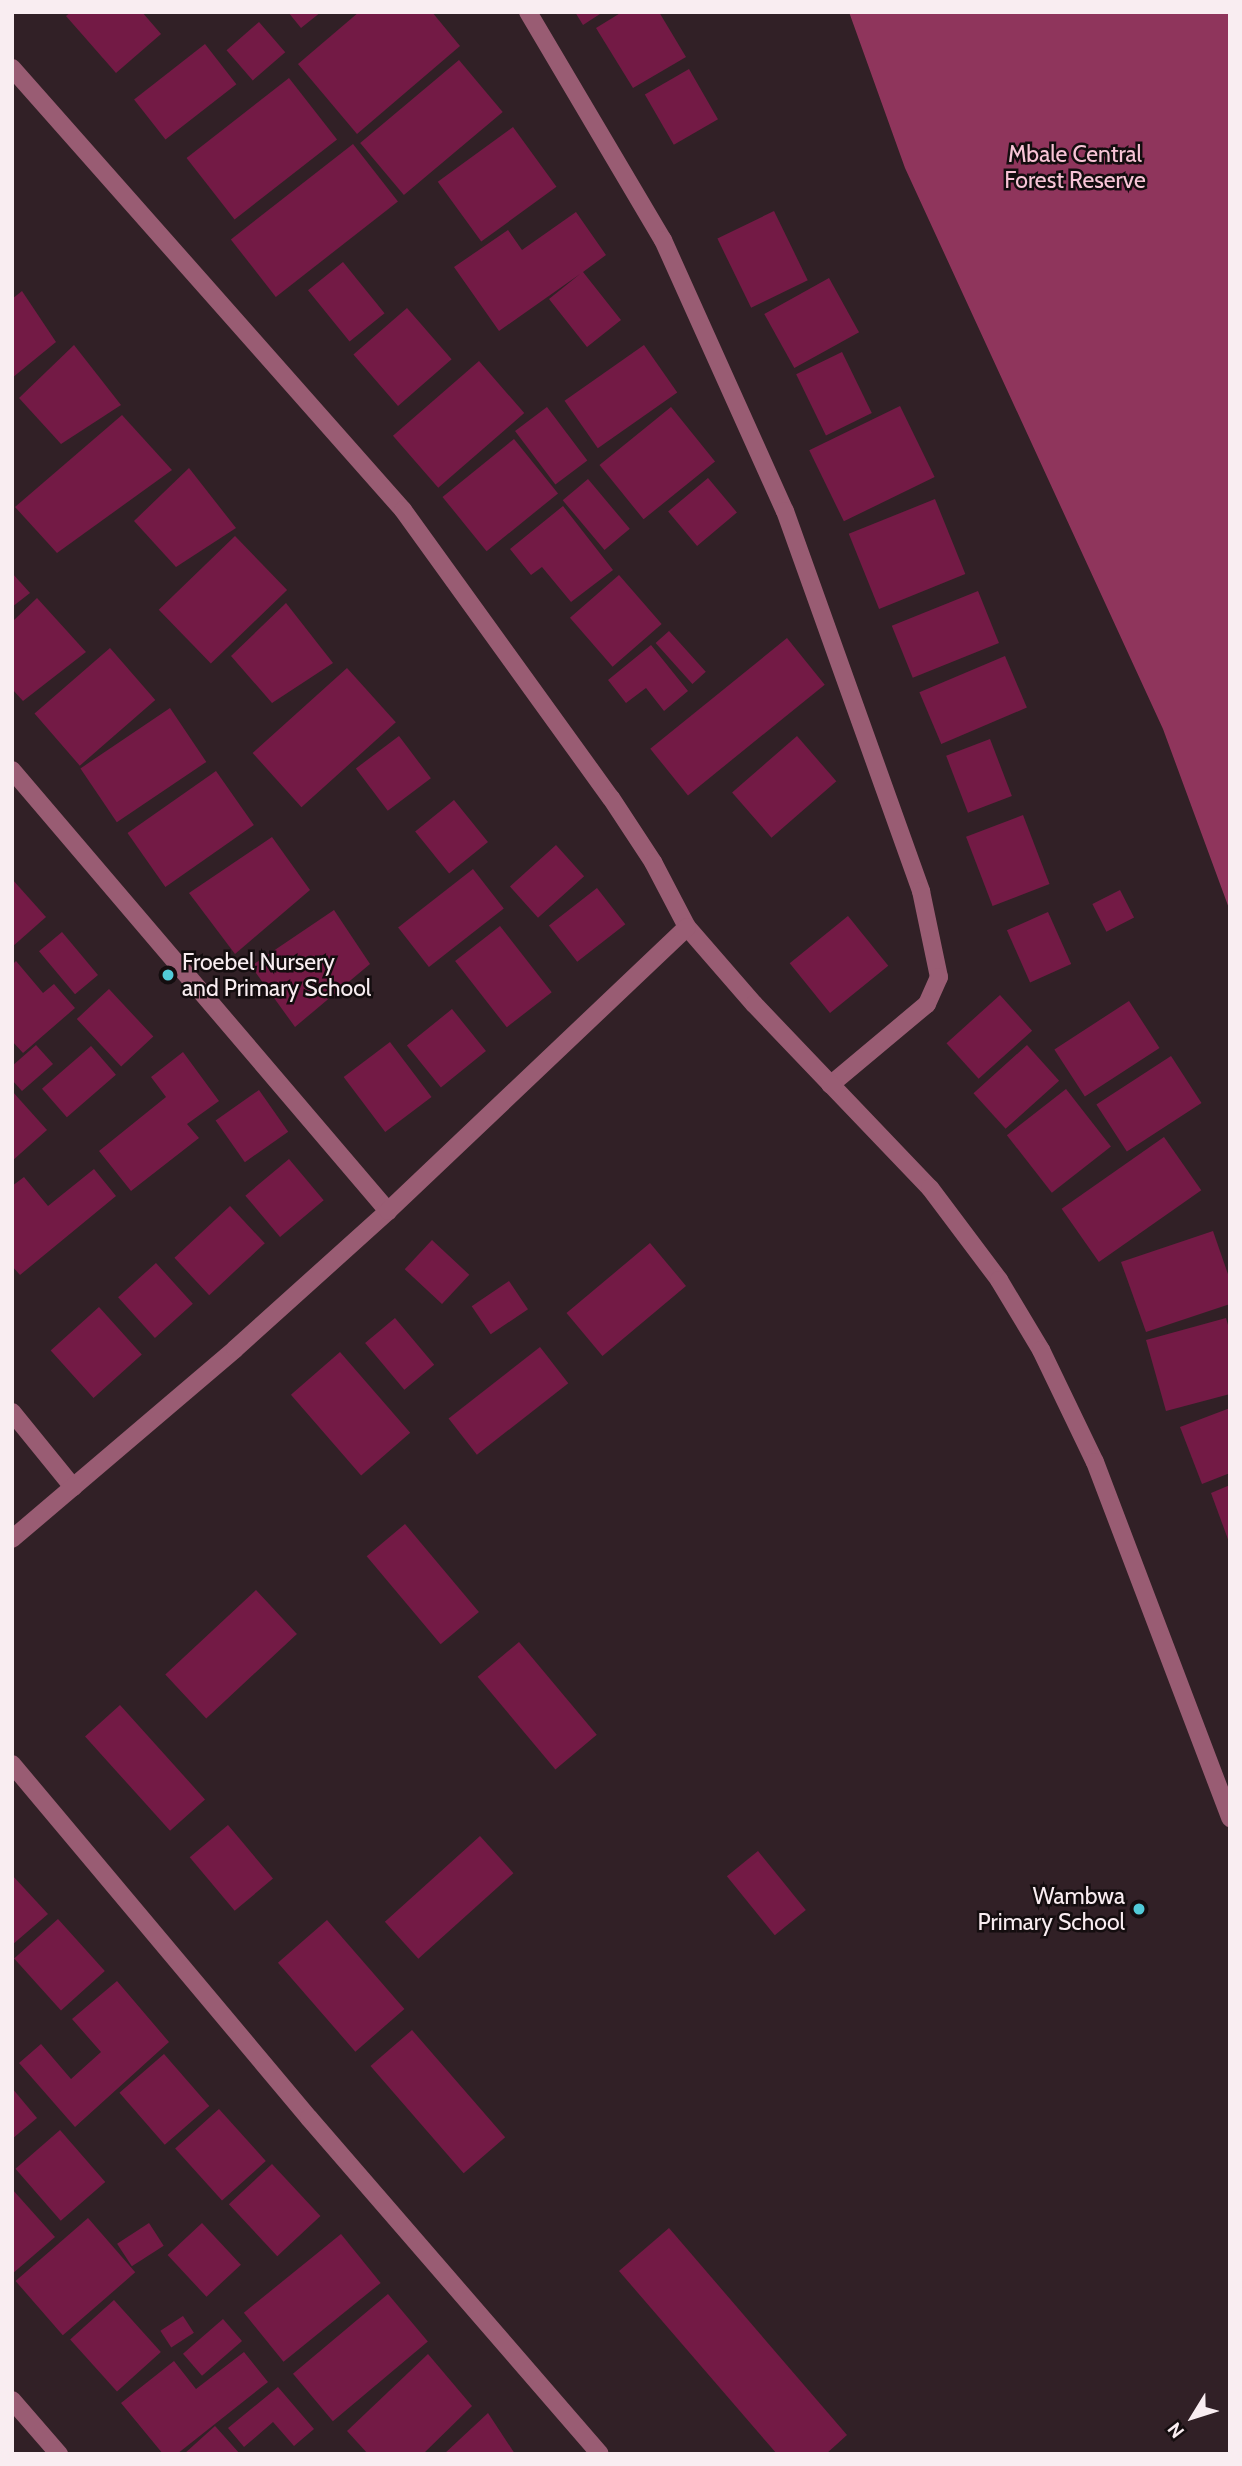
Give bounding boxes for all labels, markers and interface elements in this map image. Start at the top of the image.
park label: Mbale Central Forest Reserve [1004,140,1146,194]
place label: Froebel Nursery and Primary School [182,948,371,1002]
marker: Froebel Nursery and Primary School [160,967,176,983]
place label: Wambwa Primary School [978,1882,1125,1936]
marker: Wambwa Primary School [1131,1901,1147,1917]
north arrow [1158,2382,1228,2452]
text: N [1163,2418,1189,2443]

